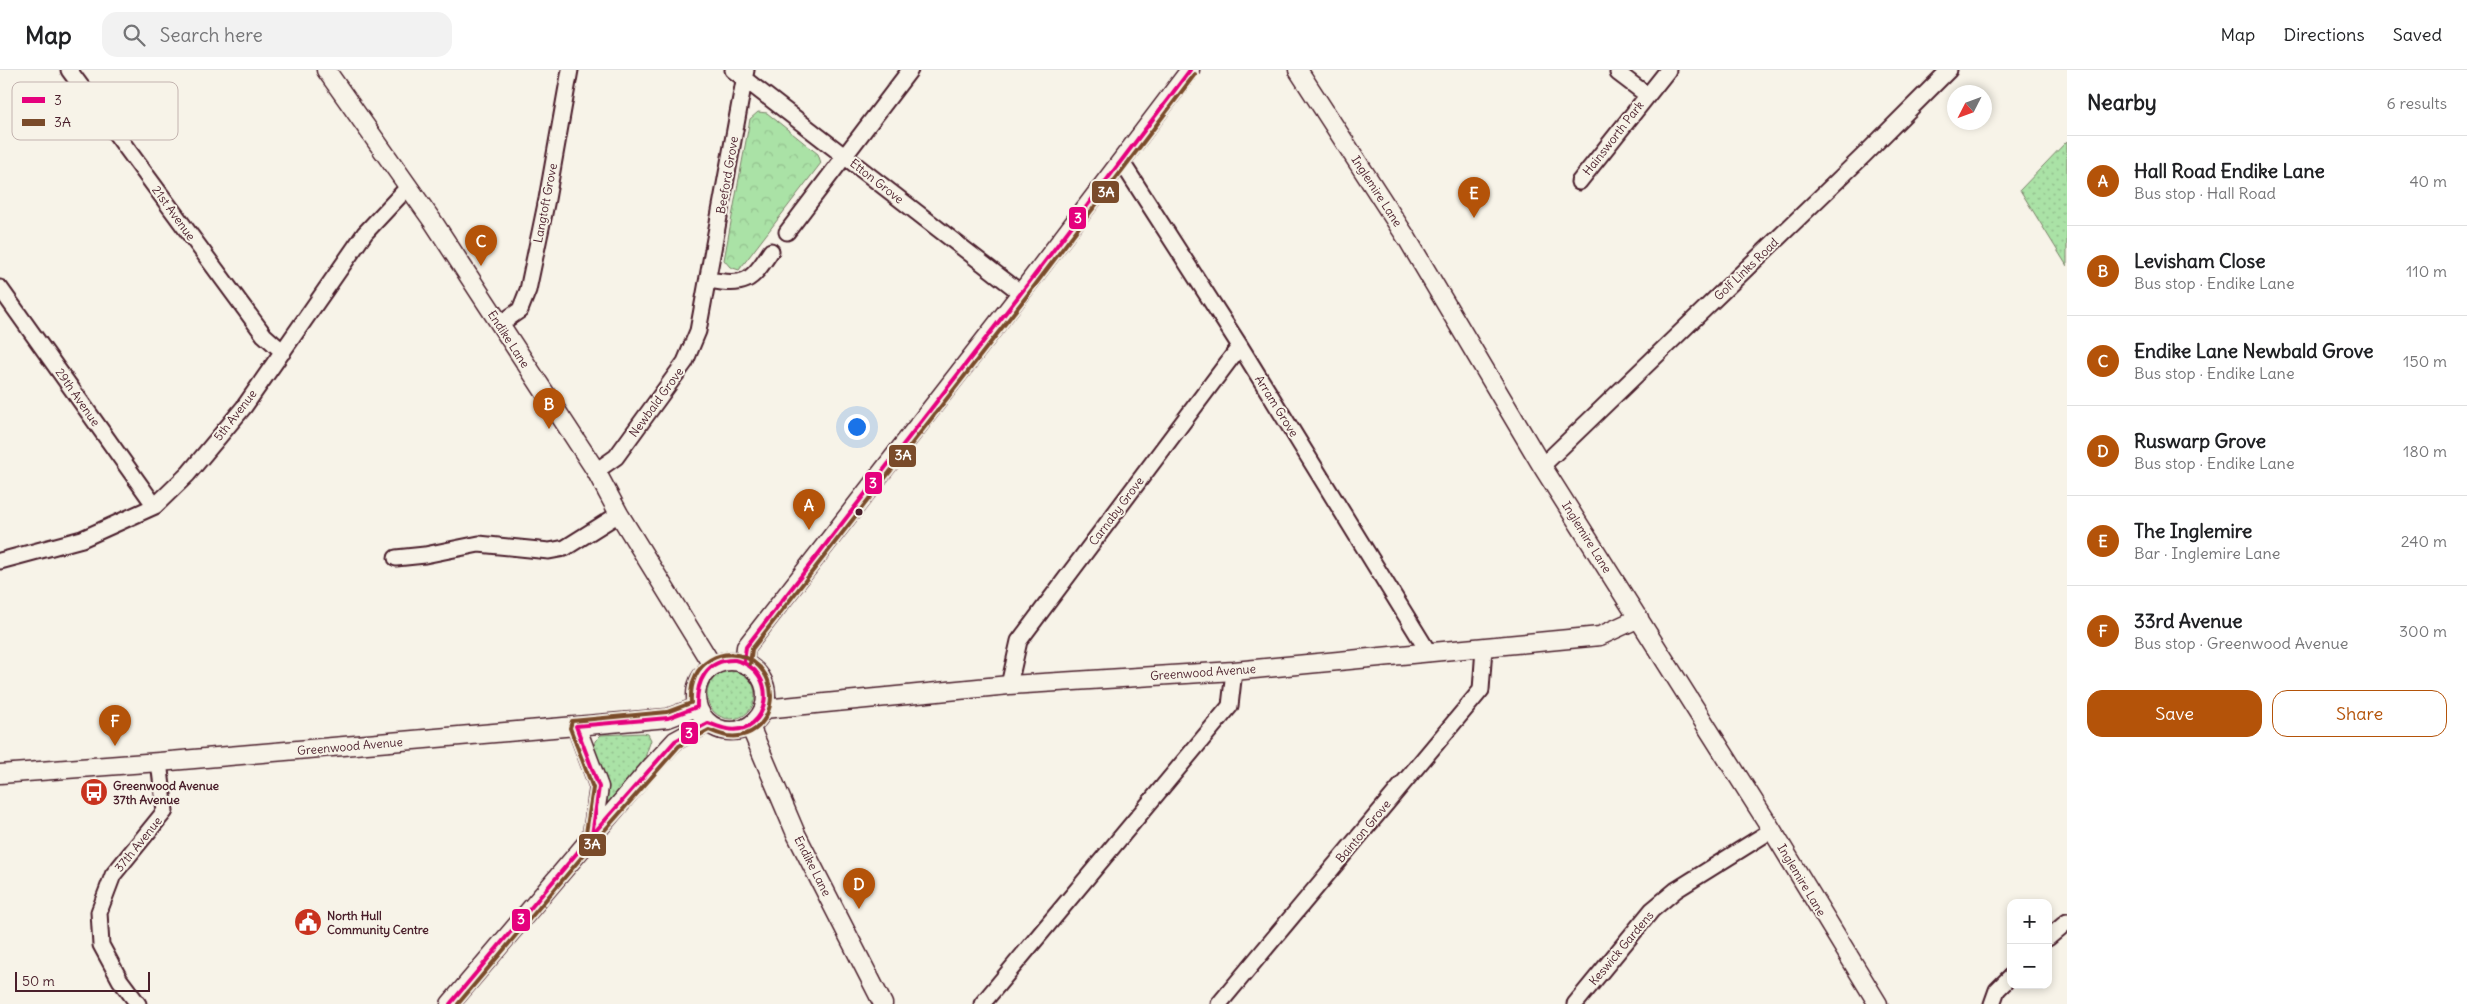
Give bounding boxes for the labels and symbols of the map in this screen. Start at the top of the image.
legend [12,82,178,140]
north arrow [1947,85,1992,130]
text: 3 [54,91,62,109]
street label: Hainsworth Park [1579,98,1647,178]
text: 3A [54,113,71,131]
street label: Beeford Grove [713,135,741,215]
street label: Inglemire Lane [1348,153,1406,229]
street label: Etton Grove [847,155,907,207]
street label: Langtoft Grove [530,162,560,244]
pin: E [1458,177,1490,218]
line badge: 3A [1091,180,1120,204]
street label: 21st Avenue [149,183,199,243]
text: 3A [1098,183,1114,201]
line badge: 3 [1068,206,1087,230]
text: 3 [1074,209,1082,227]
pin: C [465,225,497,266]
street label: Golf Links Road [1711,235,1781,303]
street label: Endike Lane [485,307,533,371]
street label: Newbald Grove [626,364,686,440]
street label: 29th Avenue [52,365,104,429]
street label: Arram Grove [1252,372,1302,440]
street label: 5th Avenue [210,386,260,444]
pin: B [533,388,565,429]
your location [844,414,870,440]
line badge: 3A [888,444,917,468]
text: 3A [895,446,911,464]
line badge: 3 [864,471,883,495]
text: 3 [869,474,877,492]
street label: Carnaby Grove [1085,474,1147,548]
pin: A [793,489,825,530]
street label: Inglemire Lane [1559,498,1615,576]
unlabelled marker [854,507,864,517]
street label: Greenwood Avenue [1150,661,1256,683]
pin: F [99,705,131,746]
line badge: 3 [680,721,699,745]
text: 3 [685,724,693,742]
street label: Greenwood Avenue [297,734,403,758]
bus stop icon: Greenwood Avenue 37th Avenue [79,777,109,807]
place label: Greenwood Avenue 37th Avenue [113,778,220,807]
street label: Bainton Grove [1332,797,1394,865]
street label: 37th Avenue [111,813,165,875]
line badge: 3A [578,833,607,857]
street label: Endike Lane [791,833,835,899]
text: 3A [584,835,600,853]
street label: Inglemire Lane [1775,841,1829,919]
pin: D [843,868,875,909]
public building icon: North Hull Community Centre [293,907,323,937]
place label: North Hull Community Centre [327,908,429,938]
line badge: 3 [511,908,531,932]
street label: Keswick Gardens [1586,908,1656,988]
text: 3 [517,910,525,928]
scale bar [15,969,150,992]

